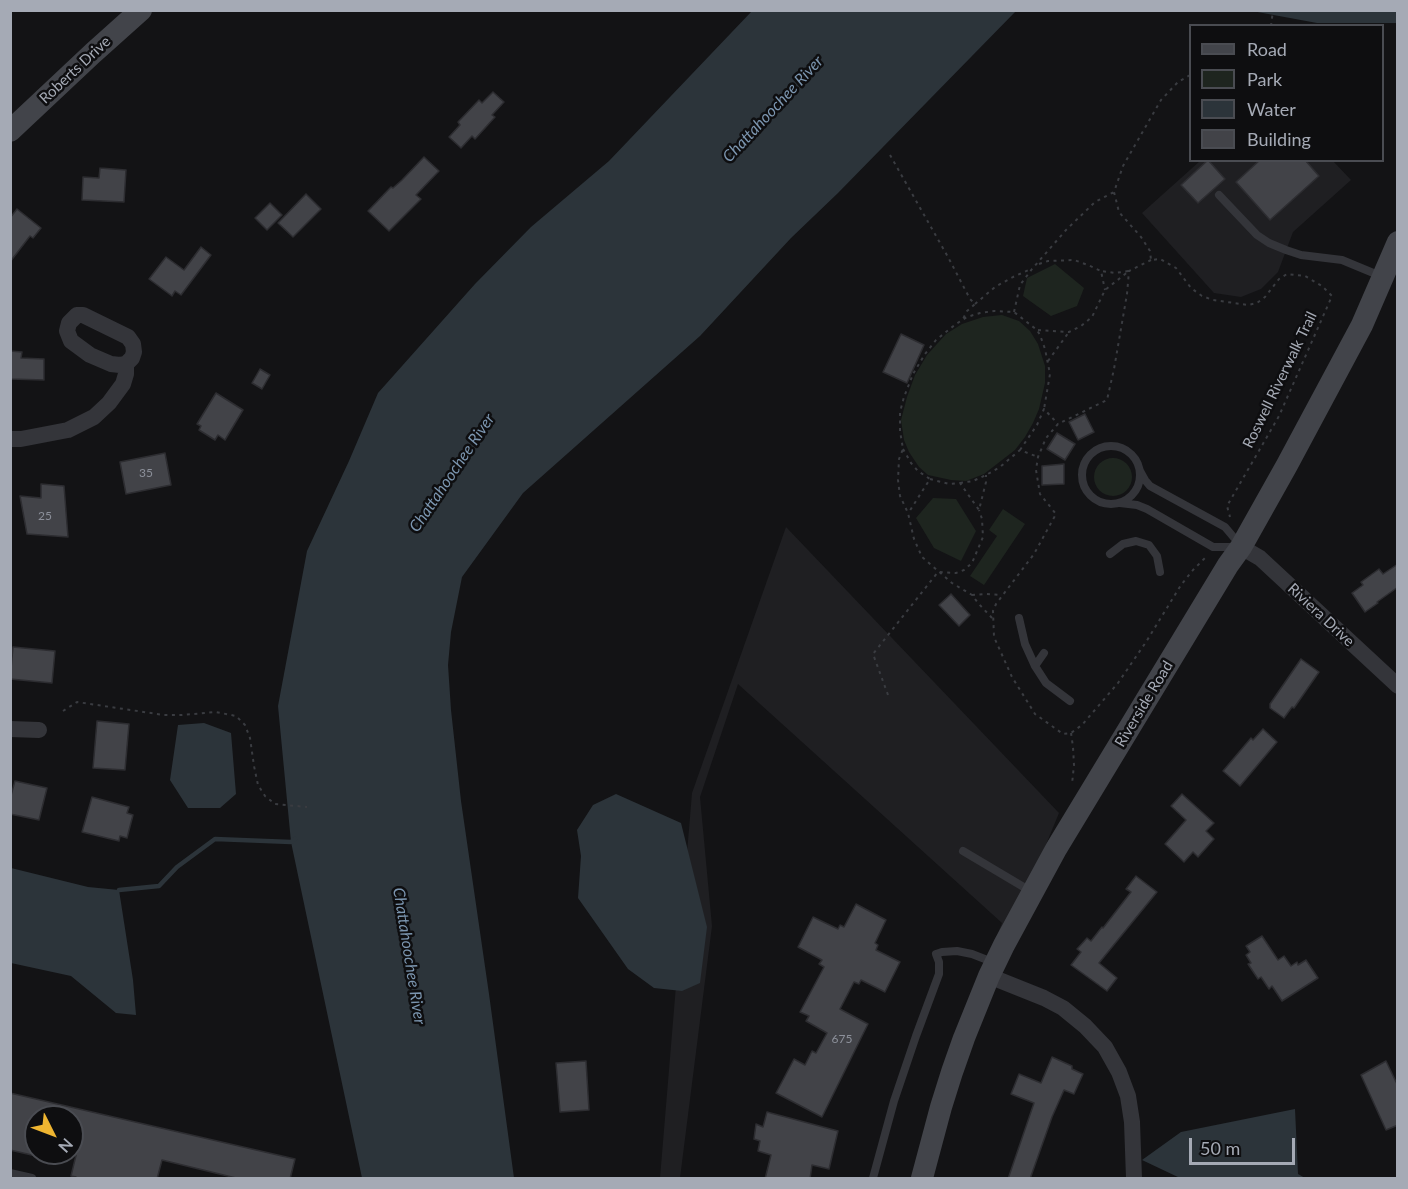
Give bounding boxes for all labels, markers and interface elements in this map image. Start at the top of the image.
legend [1189,24,1384,162]
street label: Roberts Drive [36,33,114,107]
text: Road [1247,38,1287,60]
water label: Chattahoochee River [719,52,827,166]
text: Park [1247,68,1282,90]
text: Water [1247,98,1296,120]
text: Building [1247,128,1311,150]
street label: Roswell Riverwalk Trail [1239,309,1321,451]
water label: Chattahoochee River [405,410,499,536]
house number: 35 [139,466,153,480]
house number: 25 [38,509,52,523]
street label: Riviera Drive [1284,580,1358,650]
street label: Riverside Road [1111,658,1177,750]
water label: Chattahoochee River [389,886,429,1026]
house number: 675 [832,1032,852,1046]
north arrow [24,1105,84,1165]
scale bar [1192,1126,1298,1164]
text: N [55,1135,77,1157]
text: 50 m [1200,1137,1240,1159]

